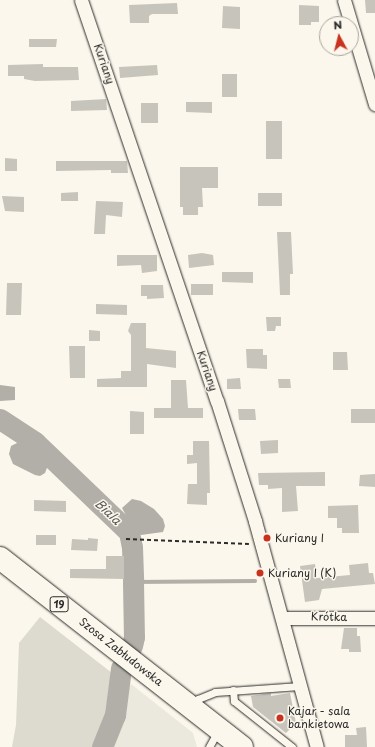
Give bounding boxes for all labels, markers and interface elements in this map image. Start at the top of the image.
north arrow [319,16,359,56]
text: N [332,16,343,34]
street label: Kuriany [91,42,117,86]
street label: Kuriany [194,349,220,393]
water label: Biala [92,496,124,528]
place label: Kuriany I [275,531,324,545]
marker: Kuriany I [262,533,272,543]
place label: Kuriany I (K) [268,566,337,580]
marker: Kuriany I (K) [255,568,265,578]
road number: 19 [49,596,69,612]
street label: Krótka [311,610,347,624]
street label: Szosa Zabłudowska [77,615,165,689]
place label: Kajar - sala bankietowa [288,705,351,731]
marker: Kajar - sala bankietowa [275,713,285,723]

